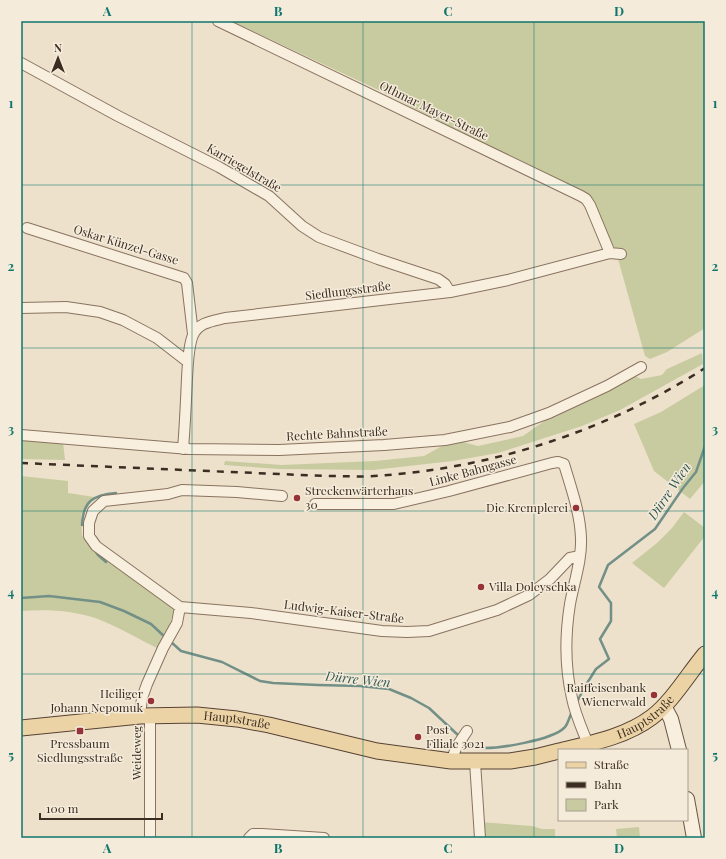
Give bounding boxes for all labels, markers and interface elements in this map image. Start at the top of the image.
text: A [102,2,112,19]
text: B [274,2,283,19]
text: C [443,2,453,19]
text: D [614,2,624,19]
north arrow [38,38,78,78]
text: N [54,40,62,55]
street label: Othmar Mayer-Straße [377,77,492,143]
text: 1 [9,94,14,111]
text: 1 [713,94,718,111]
street label: Karriegelstraße [204,139,285,195]
street label: Oskar Künzel-Gasse [72,220,181,268]
text: 2 [8,257,15,274]
text: 2 [712,257,719,274]
street label: Siedlungsstraße [304,277,392,303]
text: 3 [8,420,14,437]
text: 3 [712,420,718,437]
street label: Rechte Bahnstraße [286,422,388,444]
street label: Linke Bahngasse [427,451,518,489]
water label: Dürre Wien [643,459,694,523]
place label: Streckenwärterhaus 30 [305,482,413,512]
marker: Streckenwärterhaus 30 [292,493,302,503]
place label: Die Kremplerei [486,499,568,515]
marker: Die Kremplerei [571,503,581,513]
place label: Villa Doleyschka [488,578,577,594]
marker: Villa Doleyschka [476,582,486,592]
text: 4 [8,583,15,600]
text: 4 [712,583,719,600]
street label: Ludwig-Kaiser-Straße [283,596,405,626]
water label: Dürre Wien [324,667,391,690]
place label: Raiffeisenbank Wienerwald [566,679,646,709]
place label: Heiliger Johann Nepomuk [49,685,144,715]
marker: Raiffeisenbank Wienerwald [649,690,659,700]
street label: Hauptstraße [614,692,677,742]
marker: Heiliger Johann Nepomuk [146,696,156,706]
street label: Hauptstraße [203,707,272,732]
place label: Post Filiale 3021 [426,721,485,751]
street label: Weideweg [128,725,144,781]
marker: Pressbaum Siedlungsstraße [75,726,85,736]
marker: Post Filiale 3021 [413,732,423,742]
place label: Pressbaum Siedlungsstraße [37,735,123,765]
text: 5 [8,746,14,763]
text: 5 [712,746,718,763]
legend [558,749,688,821]
text: Straße [594,756,629,772]
text: Bahn [594,776,622,792]
scale bar [40,795,162,821]
text: Park [594,796,619,812]
text: 100 m [46,800,79,816]
text: A [102,839,112,856]
text: B [274,839,283,856]
text: C [443,839,453,856]
text: D [614,839,624,856]

